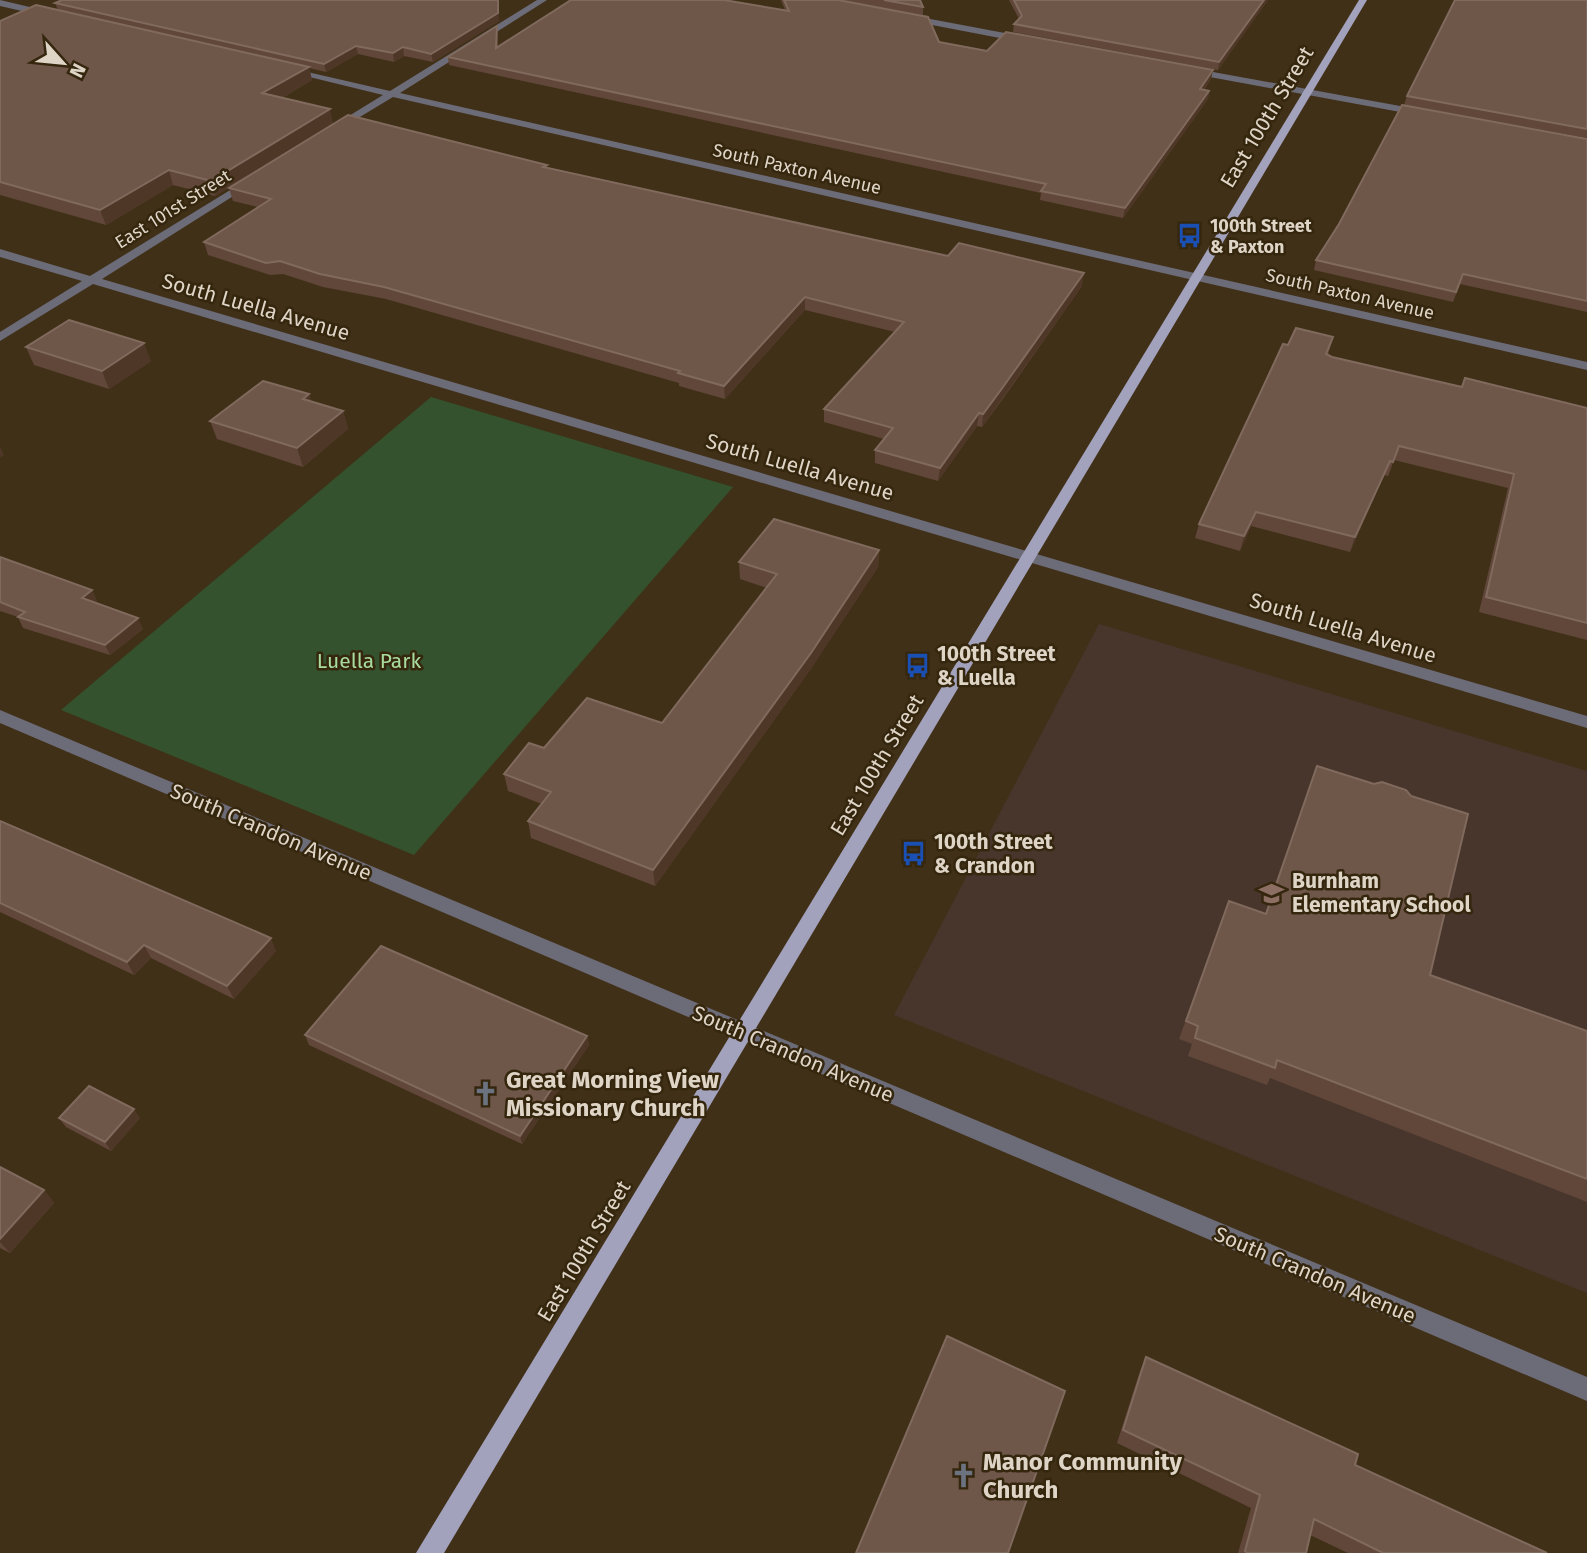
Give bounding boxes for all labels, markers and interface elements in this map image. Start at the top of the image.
north arrow [28,28,98,98]
street label: East 100th Street [1215,41,1320,192]
text: N [65,60,91,81]
street label: South Paxton Avenue [711,139,883,199]
street label: East 101st Street [111,164,235,253]
place label: 100th Street & Paxton [1210,215,1313,258]
bus stop icon: 100th Street & Paxton [1176,222,1204,250]
street label: South Paxton Avenue [1264,264,1436,324]
street label: South Luella Avenue [159,268,353,346]
street label: South Luella Avenue [703,428,897,506]
street label: South Luella Avenue [1246,587,1440,669]
place label: 100th Street & Luella [937,641,1057,691]
park label: Luella Park [317,648,421,674]
bus stop icon: 100th Street & Luella [903,652,931,680]
street label: East 100th Street [825,689,930,840]
street label: South Crandon Avenue [166,778,376,886]
place label: 100th Street & Crandon [934,829,1054,879]
bus stop icon: 100th Street & Crandon [900,840,928,868]
place label: Burnham Elementary School [1292,868,1471,918]
school or university icon: Burnham Elementary School [1258,879,1286,907]
street label: South Crandon Avenue [688,1000,898,1108]
place label: Great Morning View Missionary Church [506,1066,719,1122]
church icon: Great Morning View Missionary Church [472,1080,500,1108]
street label: East 100th Street [532,1175,637,1326]
street label: South Crandon Avenue [1210,1221,1420,1329]
place label: Manor Community Church [983,1448,1183,1504]
church icon: Manor Community Church [949,1462,977,1490]

